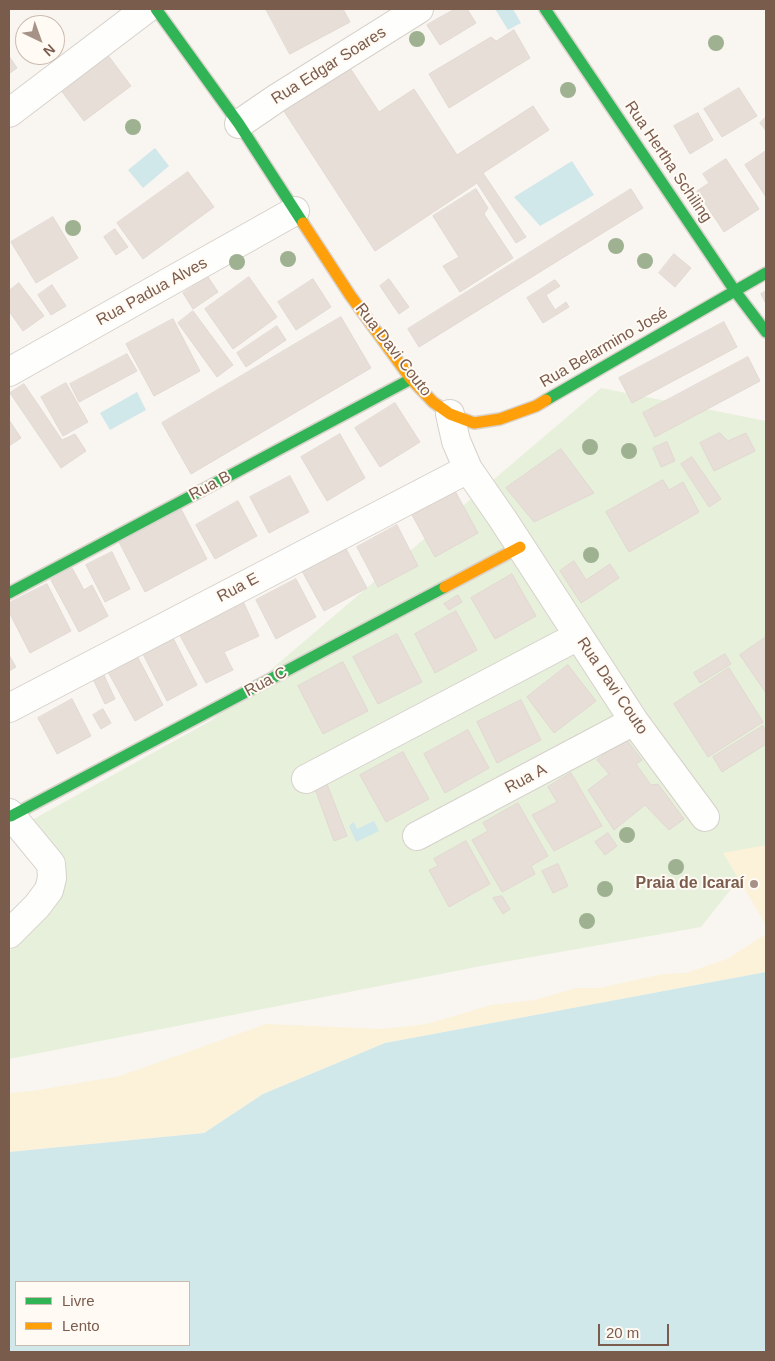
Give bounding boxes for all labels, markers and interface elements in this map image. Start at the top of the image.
north arrow [15,15,65,65]
street label: Rua Edgar Soares [268,23,390,109]
text: N [40,41,58,60]
street label: Rua Hertha Schiling [620,98,716,226]
street label: Rua Padua Alves [93,254,211,330]
street label: Rua Davi Couto [351,300,435,400]
street label: Rua Belarmino José [537,304,671,392]
street label: Rua B [186,467,234,505]
street label: Rua E [214,569,262,607]
street label: Rua Davi Couto [572,634,652,738]
street label: Rua C [241,663,291,701]
street label: Rua A [502,760,550,798]
place label: Praia de Icaraí [635,874,744,894]
marker: Praia de Icaraí [748,878,760,890]
legend [15,1281,190,1346]
text: Livre [62,1292,95,1309]
scale bar [600,1314,671,1346]
text: Lento [62,1317,100,1334]
text: 20 m [606,1324,639,1341]

